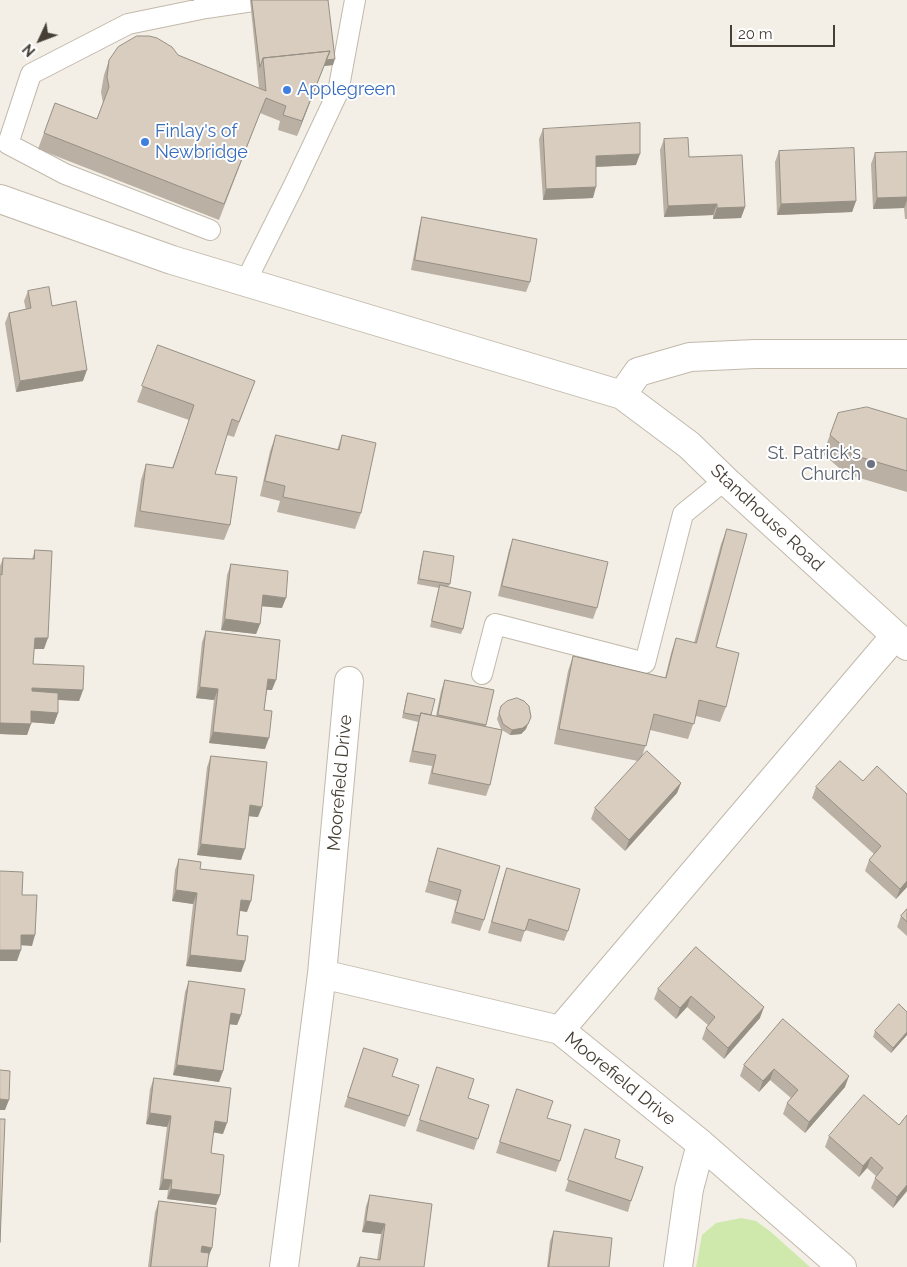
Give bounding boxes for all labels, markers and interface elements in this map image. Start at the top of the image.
north arrow [15,15,65,65]
scale bar [732,15,837,47]
text: 20 m [738,25,773,43]
text: N [20,41,39,60]
place label: Applegreen [297,79,396,101]
marker: Applegreen [281,84,293,96]
place label: Finlay's of Newbridge [155,121,248,163]
marker: Finlay's of Newbridge [139,136,151,148]
place label: St. Patrick's Church [768,443,861,486]
marker: St. Patrick's Church [865,458,877,470]
street label: Standhouse Road [706,460,828,576]
street label: Moorefield Drive [323,714,357,852]
street label: Moorefield Drive [560,1028,680,1130]

